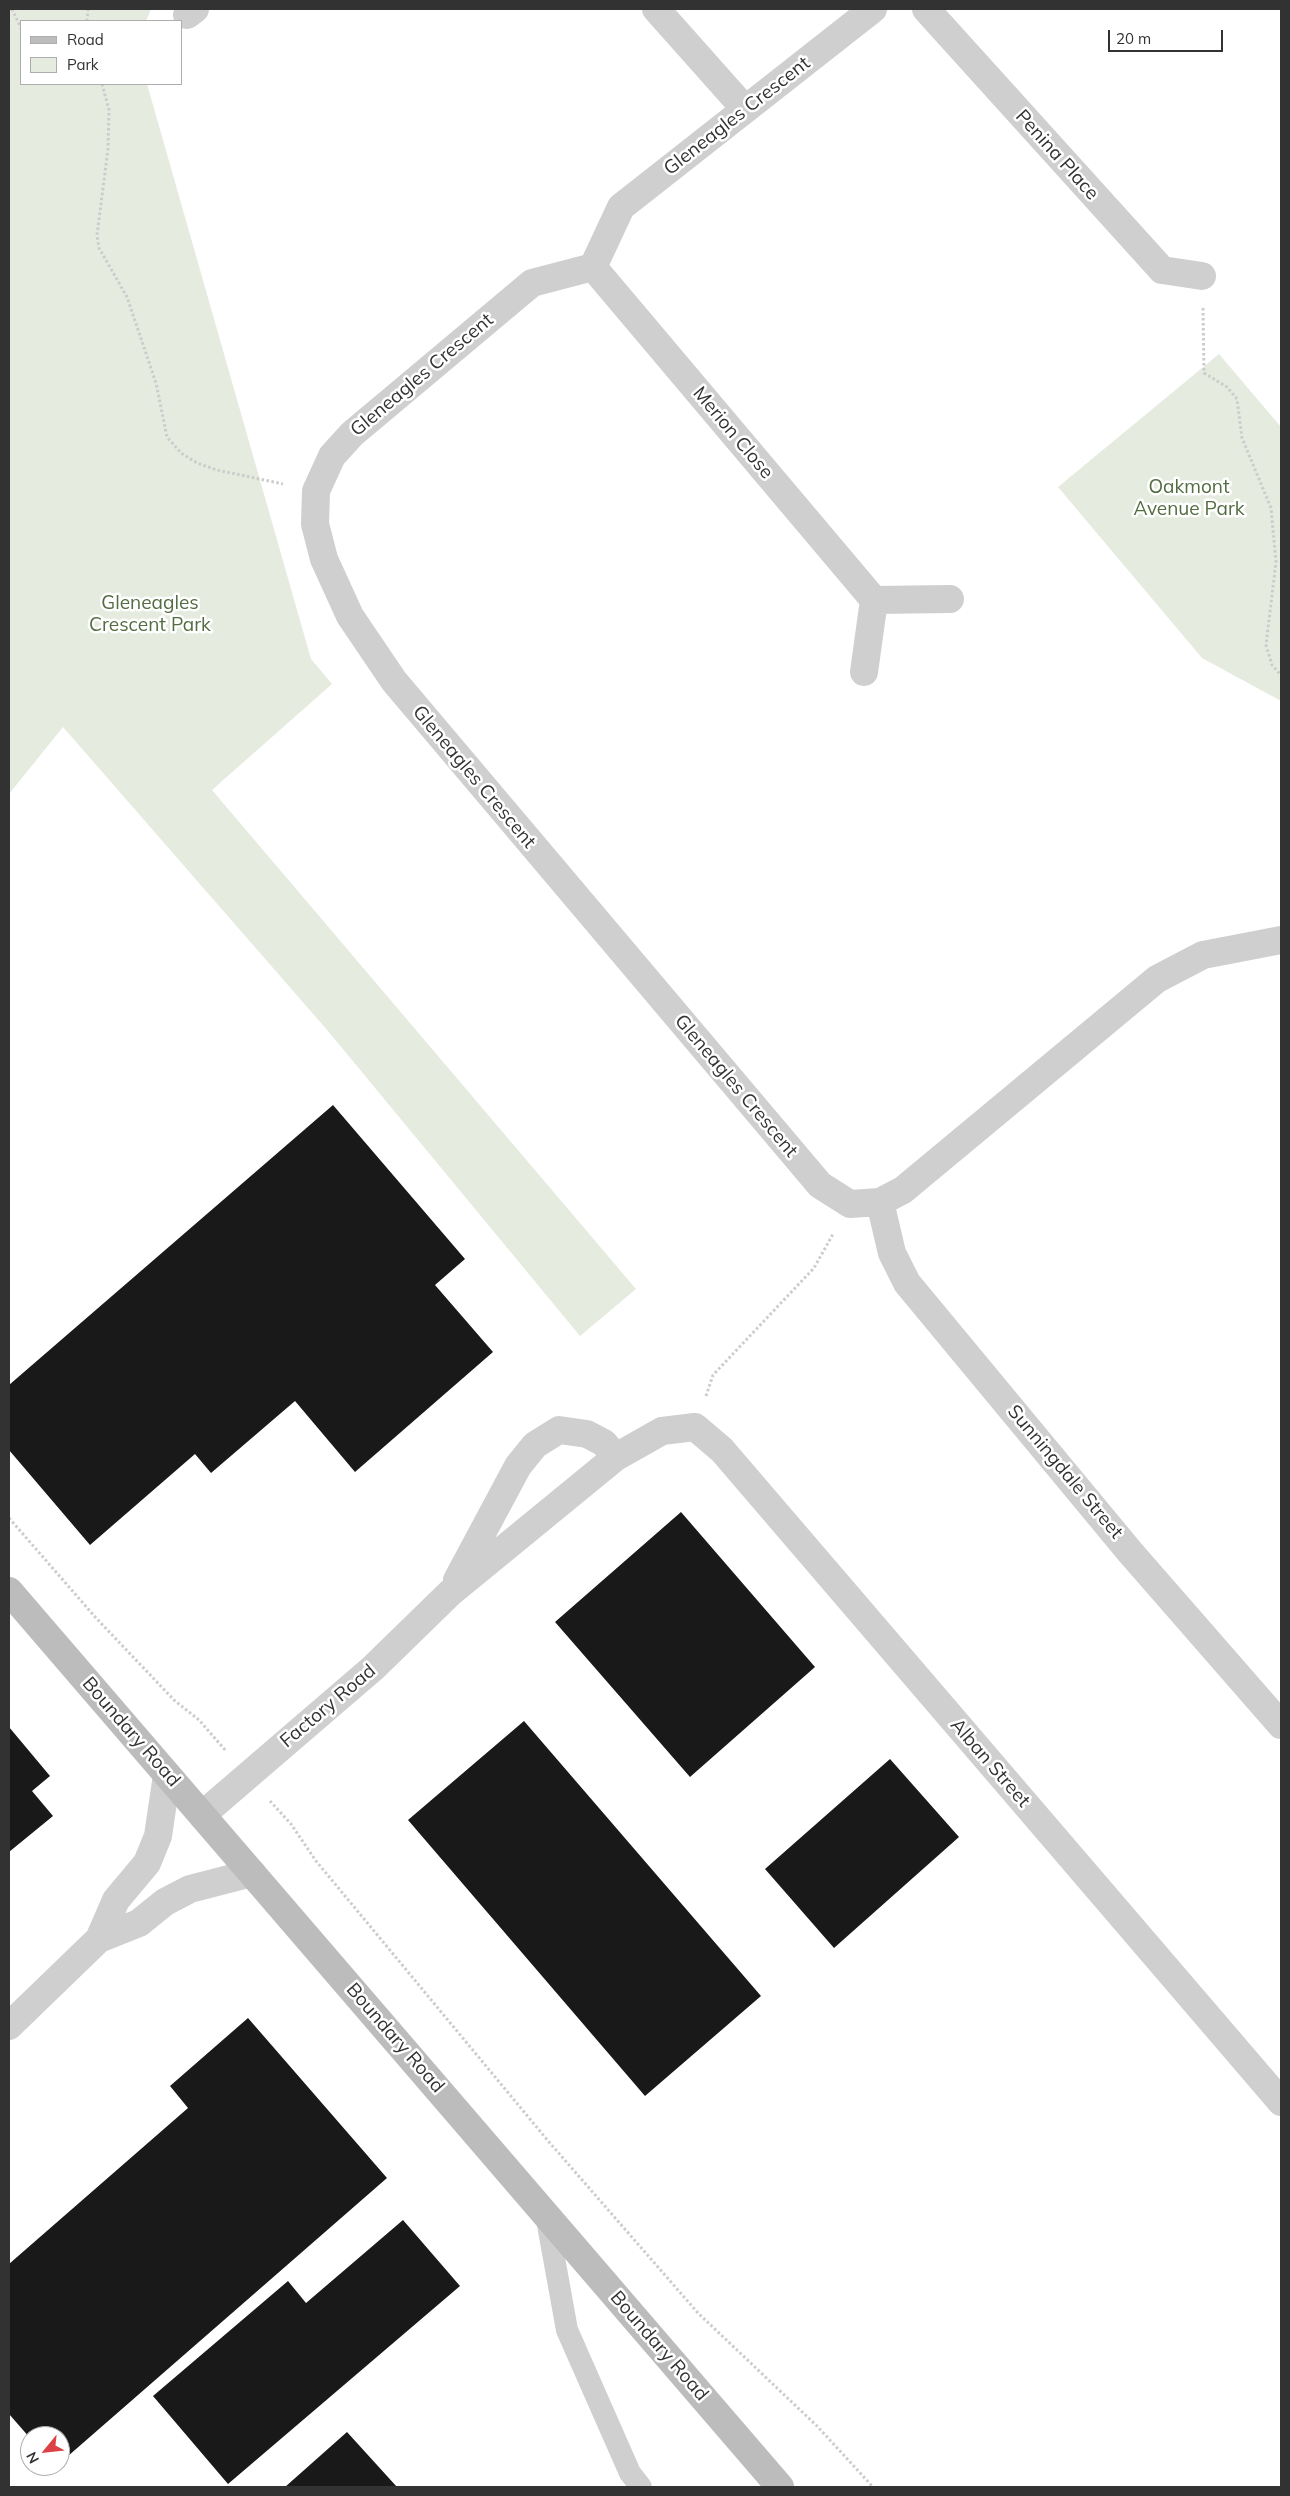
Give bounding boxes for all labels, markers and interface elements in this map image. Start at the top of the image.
legend [20,20,182,85]
scale bar [1110,20,1225,52]
text: 20 m [1116,29,1151,48]
text: Road [67,30,104,49]
street label: Gleneagles Crescent [659,52,815,180]
text: Park [67,55,99,74]
street label: Penina Place [1011,105,1103,205]
street label: Gleneagles Crescent [346,309,498,441]
street label: Merion Close [688,382,778,484]
park label: Oakmont Avenue Park [1133,476,1245,520]
park label: Gleneagles Crescent Park [89,592,211,636]
street label: Gleneagles Crescent [408,701,540,853]
street label: Gleneagles Crescent [670,1010,802,1162]
street label: Sunningdale Street [1002,1401,1128,1543]
street label: Factory Road [276,1659,380,1753]
street label: Boundary Road [77,1673,185,1791]
street label: Alban Street [945,1714,1035,1812]
street label: Boundary Road [341,1979,449,2097]
street label: Boundary Road [605,2287,713,2405]
north arrow [20,2426,70,2476]
text: N [22,2449,43,2466]

